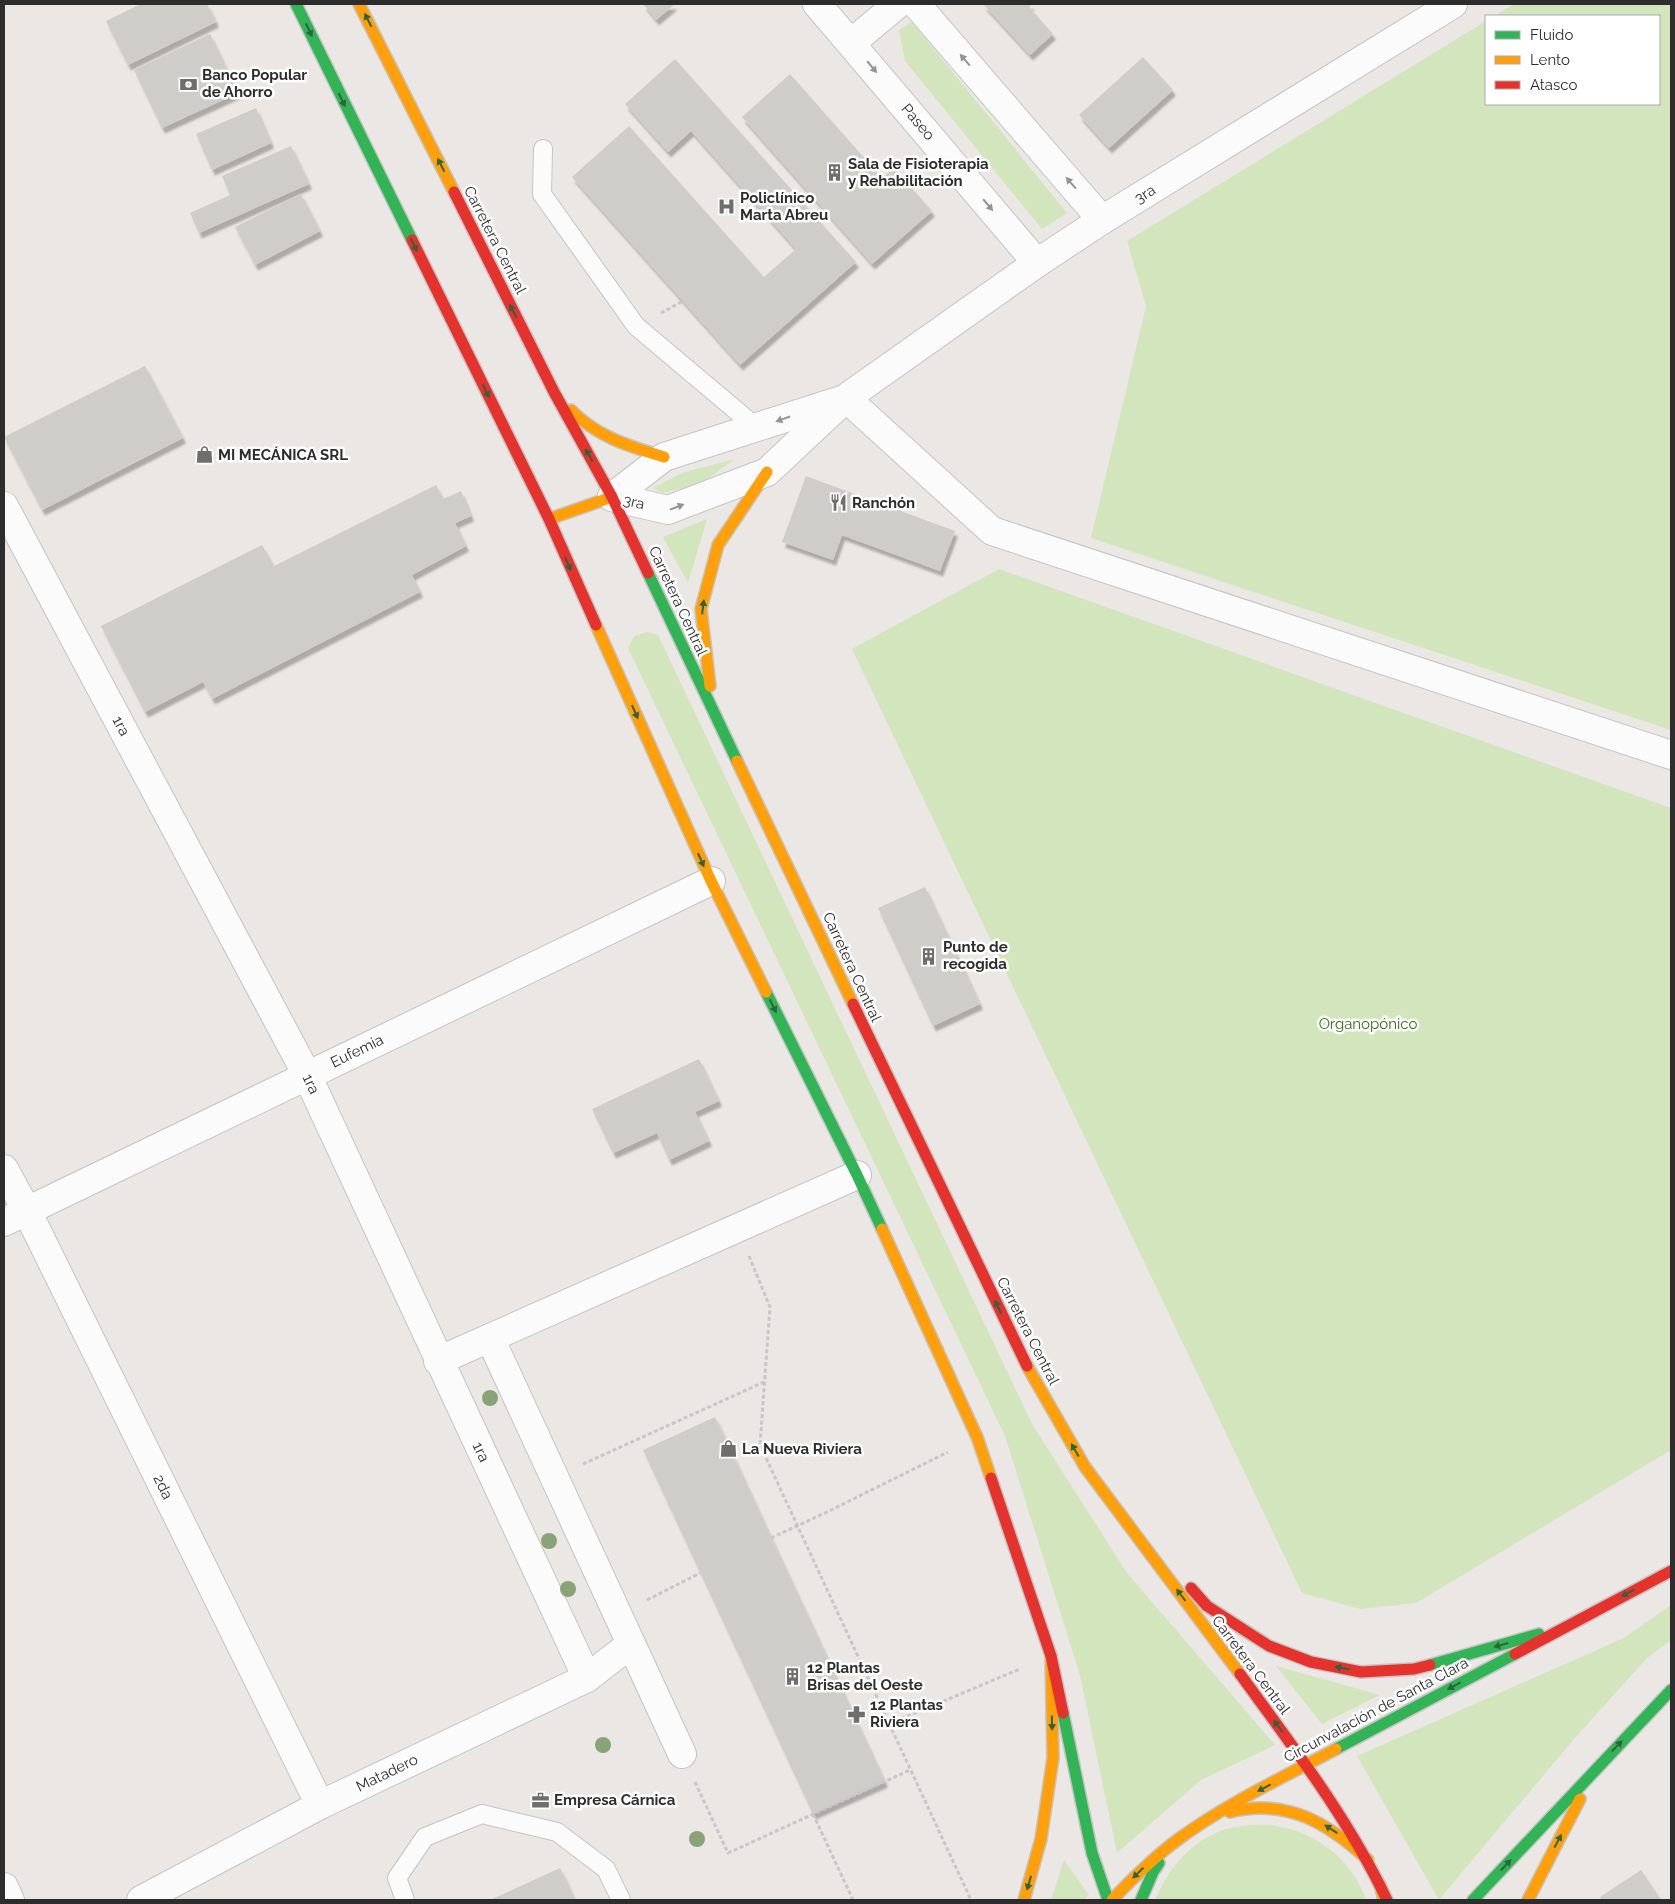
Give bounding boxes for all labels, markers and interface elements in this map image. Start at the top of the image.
one-way arrow [364,13,372,27]
legend [1485,15,1660,105]
one-way arrow [305,23,313,37]
text: Fluido [1530,26,1573,44]
text: Lento [1530,51,1570,69]
one-way arrow [959,54,970,67]
one-way arrow [866,61,877,74]
place label: Banco Popular de Ahorro [202,66,307,101]
bank icon: Banco Popular de Ahorro [178,74,198,94]
text: Atasco [1530,76,1577,94]
one-way arrow [338,92,346,107]
street label: Paseo [897,100,939,144]
place label: Sala de Fisioterapia y Rehabilitación [848,155,989,190]
one-way arrow [436,158,445,173]
building icon: Sala de Fisioterapia y Rehabilitación [824,163,844,183]
one-way arrow [1065,177,1076,190]
street label: 3ra [1131,181,1159,207]
street label: Carretera Central [460,183,530,298]
place label: Policlínico Marta Abreu [740,189,828,224]
hospital icon: Policlínico Marta Abreu [716,197,736,217]
one-way arrow [982,198,994,210]
one-way arrow [410,238,418,253]
one-way arrow [509,303,517,318]
one-way arrow [482,384,490,398]
one-way arrow [776,416,791,423]
shop icon: MI MECÁNICA SRL [194,445,214,465]
place label: MI MECÁNICA SRL [218,446,348,464]
one-way arrow [585,447,593,462]
street label: 3ra [622,491,646,513]
restaurant icon: Ranchón [828,493,848,513]
place label: Ranchón [852,494,915,512]
one-way arrow [669,503,684,510]
street label: Carretera Central [645,543,712,659]
one-way arrow [565,557,573,571]
one-way arrow [699,598,707,614]
one-way arrow [631,705,639,719]
street label: 1ra [108,713,134,739]
one-way arrow [698,853,706,867]
street label: Carretera Central [819,909,886,1025]
place label: Punto de recogida [943,938,1008,973]
building icon: Punto de recogida [919,946,939,966]
one-way arrow [769,999,777,1013]
park label: Organopónico [1319,1015,1417,1033]
street label: Eufemia [328,1030,386,1072]
street label: 1ra [299,1071,323,1097]
street label: Carretera Central [993,1274,1063,1389]
one-way arrow [993,1300,1001,1314]
street label: 1ra [469,1439,493,1465]
shop icon: La Nueva Riviera [718,1439,738,1459]
place label: La Nueva Riviera [742,1440,862,1458]
one-way arrow [1071,1442,1079,1457]
street label: 2da [149,1472,177,1502]
one-way arrow [1176,1589,1186,1602]
one-way arrow [1621,1589,1635,1597]
street label: Carretera Central [1208,1612,1294,1719]
one-way arrow [1493,1641,1509,1649]
street label: Circunvalación de Santa Clara [1281,1654,1471,1766]
place label: 12 Plantas Brisas del Oeste [807,1659,923,1694]
one-way arrow [1334,1664,1350,1672]
building icon: 12 Plantas Brisas del Oeste [783,1667,803,1687]
one-way arrow [1446,1682,1461,1690]
place label: 12 Plantas Riviera [870,1696,943,1731]
pharmacy icon: 12 Plantas Riviera [846,1704,866,1724]
one-way arrow [1048,1715,1056,1731]
one-way arrow [1273,1719,1283,1733]
one-way arrow [1611,1741,1623,1753]
street label: Matadero [353,1750,421,1796]
one-way arrow [1257,1784,1271,1792]
office icon: Empresa Cárnica [530,1790,550,1810]
place label: Empresa Cárnica [554,1791,676,1809]
one-way arrow [1324,1824,1338,1834]
one-way arrow [1554,1834,1562,1848]
one-way arrow [1500,1859,1512,1871]
one-way arrow [1132,1867,1144,1879]
one-way arrow [1025,1875,1033,1890]

